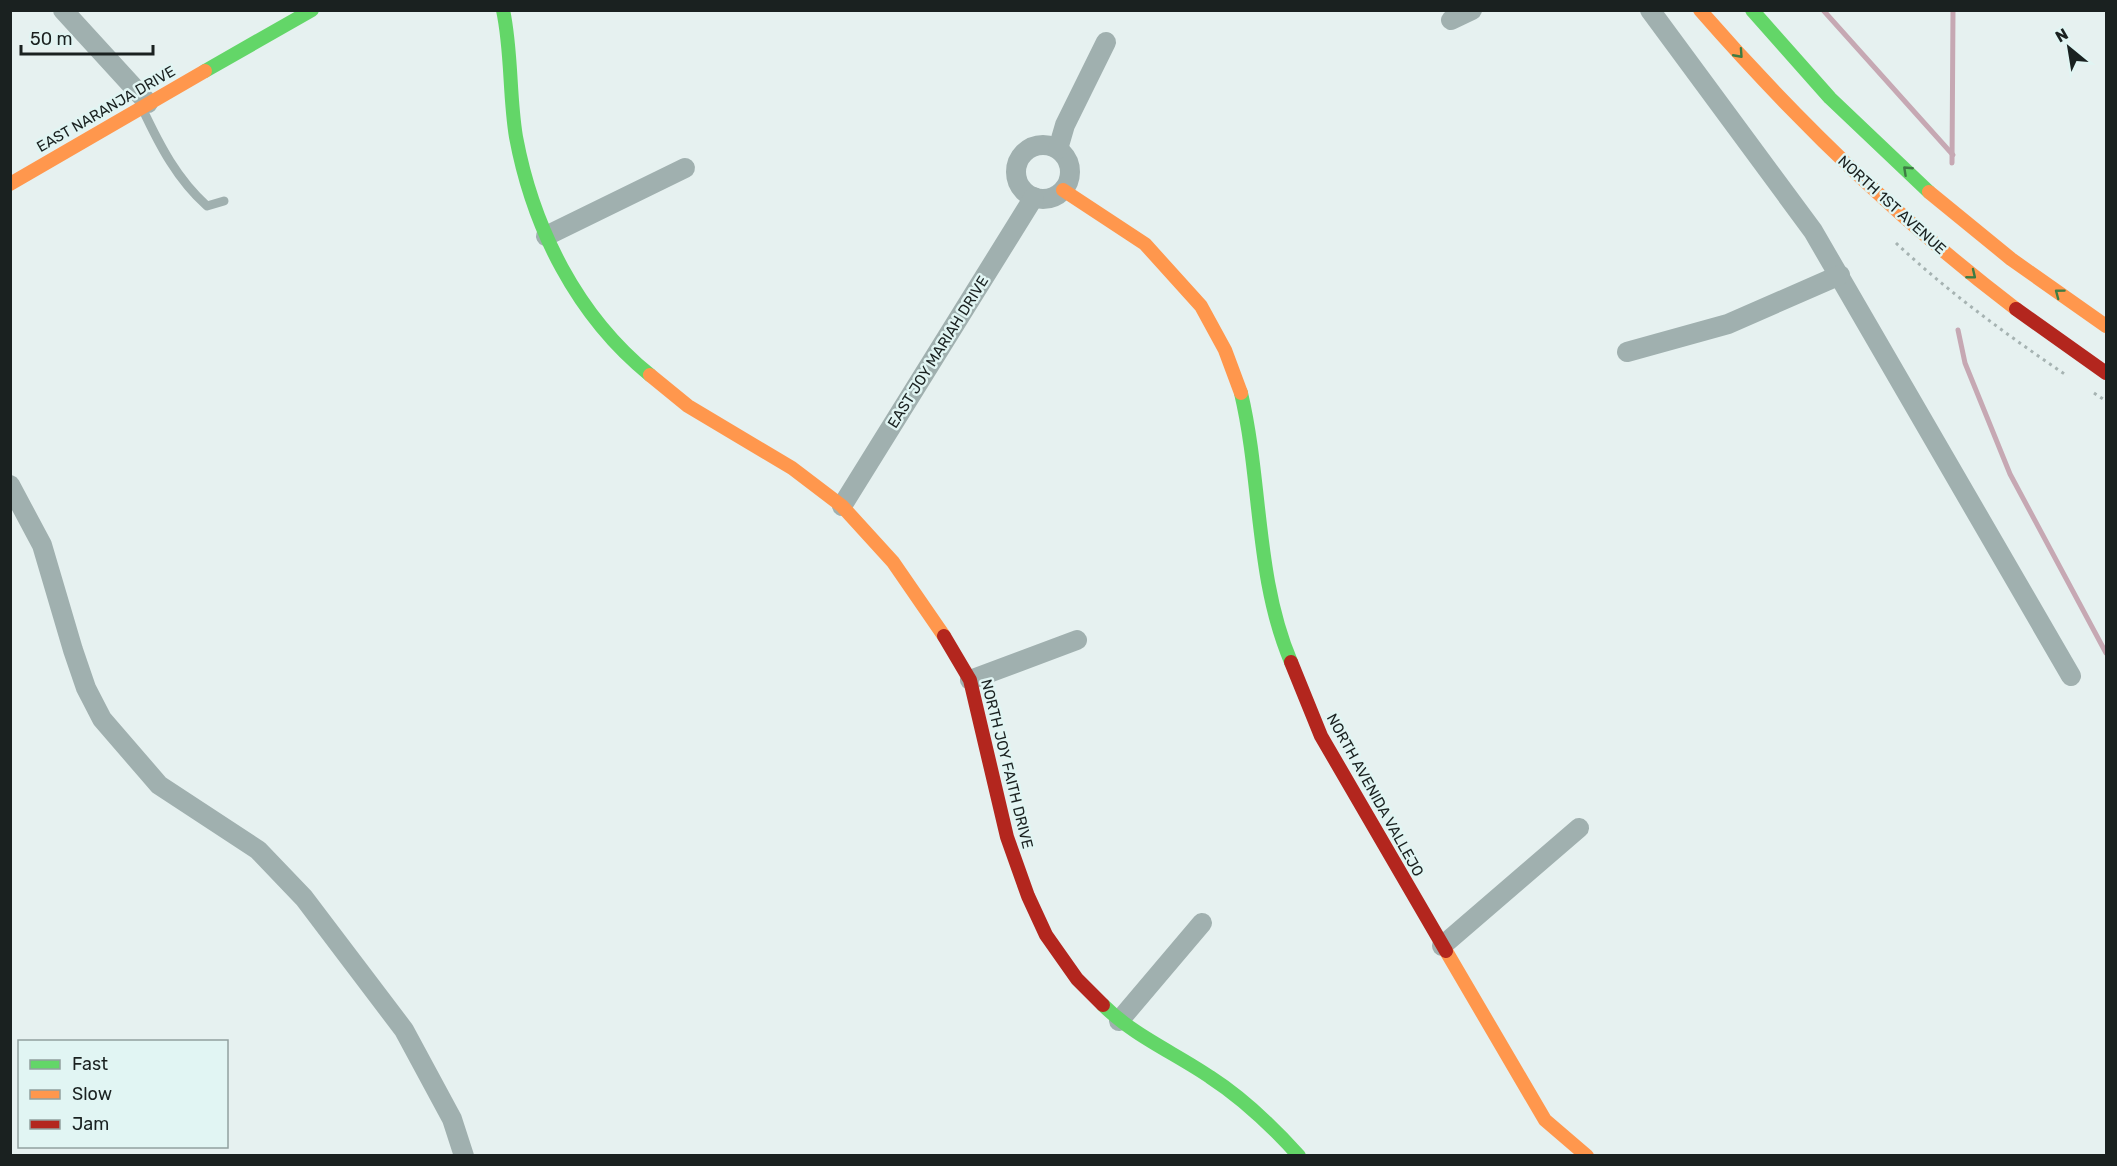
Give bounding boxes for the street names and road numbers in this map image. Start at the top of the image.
street label: EAST NARANJA DRIVE [34,62,178,156]
street label: NORTH 1ST AVENUE [1834,152,1950,258]
street label: EAST JOY MARIAH DRIVE [884,273,992,431]
street label: NORTH JOY FAITH DRIVE [977,677,1037,851]
street label: NORTH AVENIDA VALLEJO [1323,710,1427,880]

